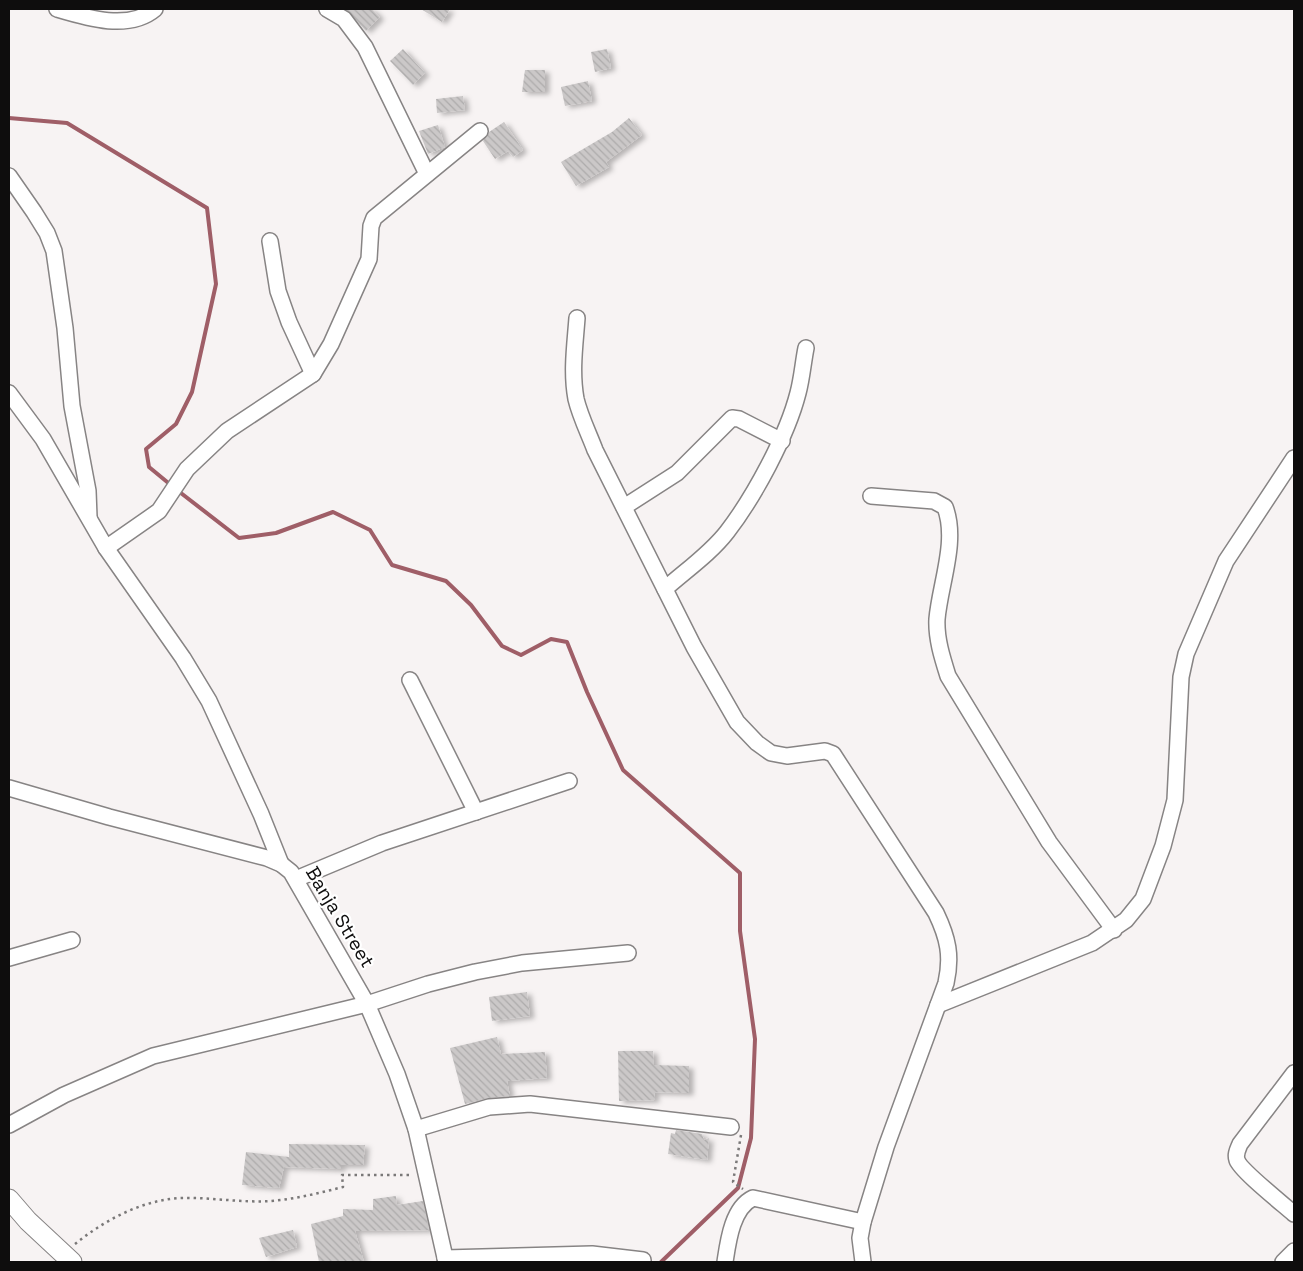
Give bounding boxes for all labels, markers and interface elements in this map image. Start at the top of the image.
street label: Banja Street [300,862,380,972]

